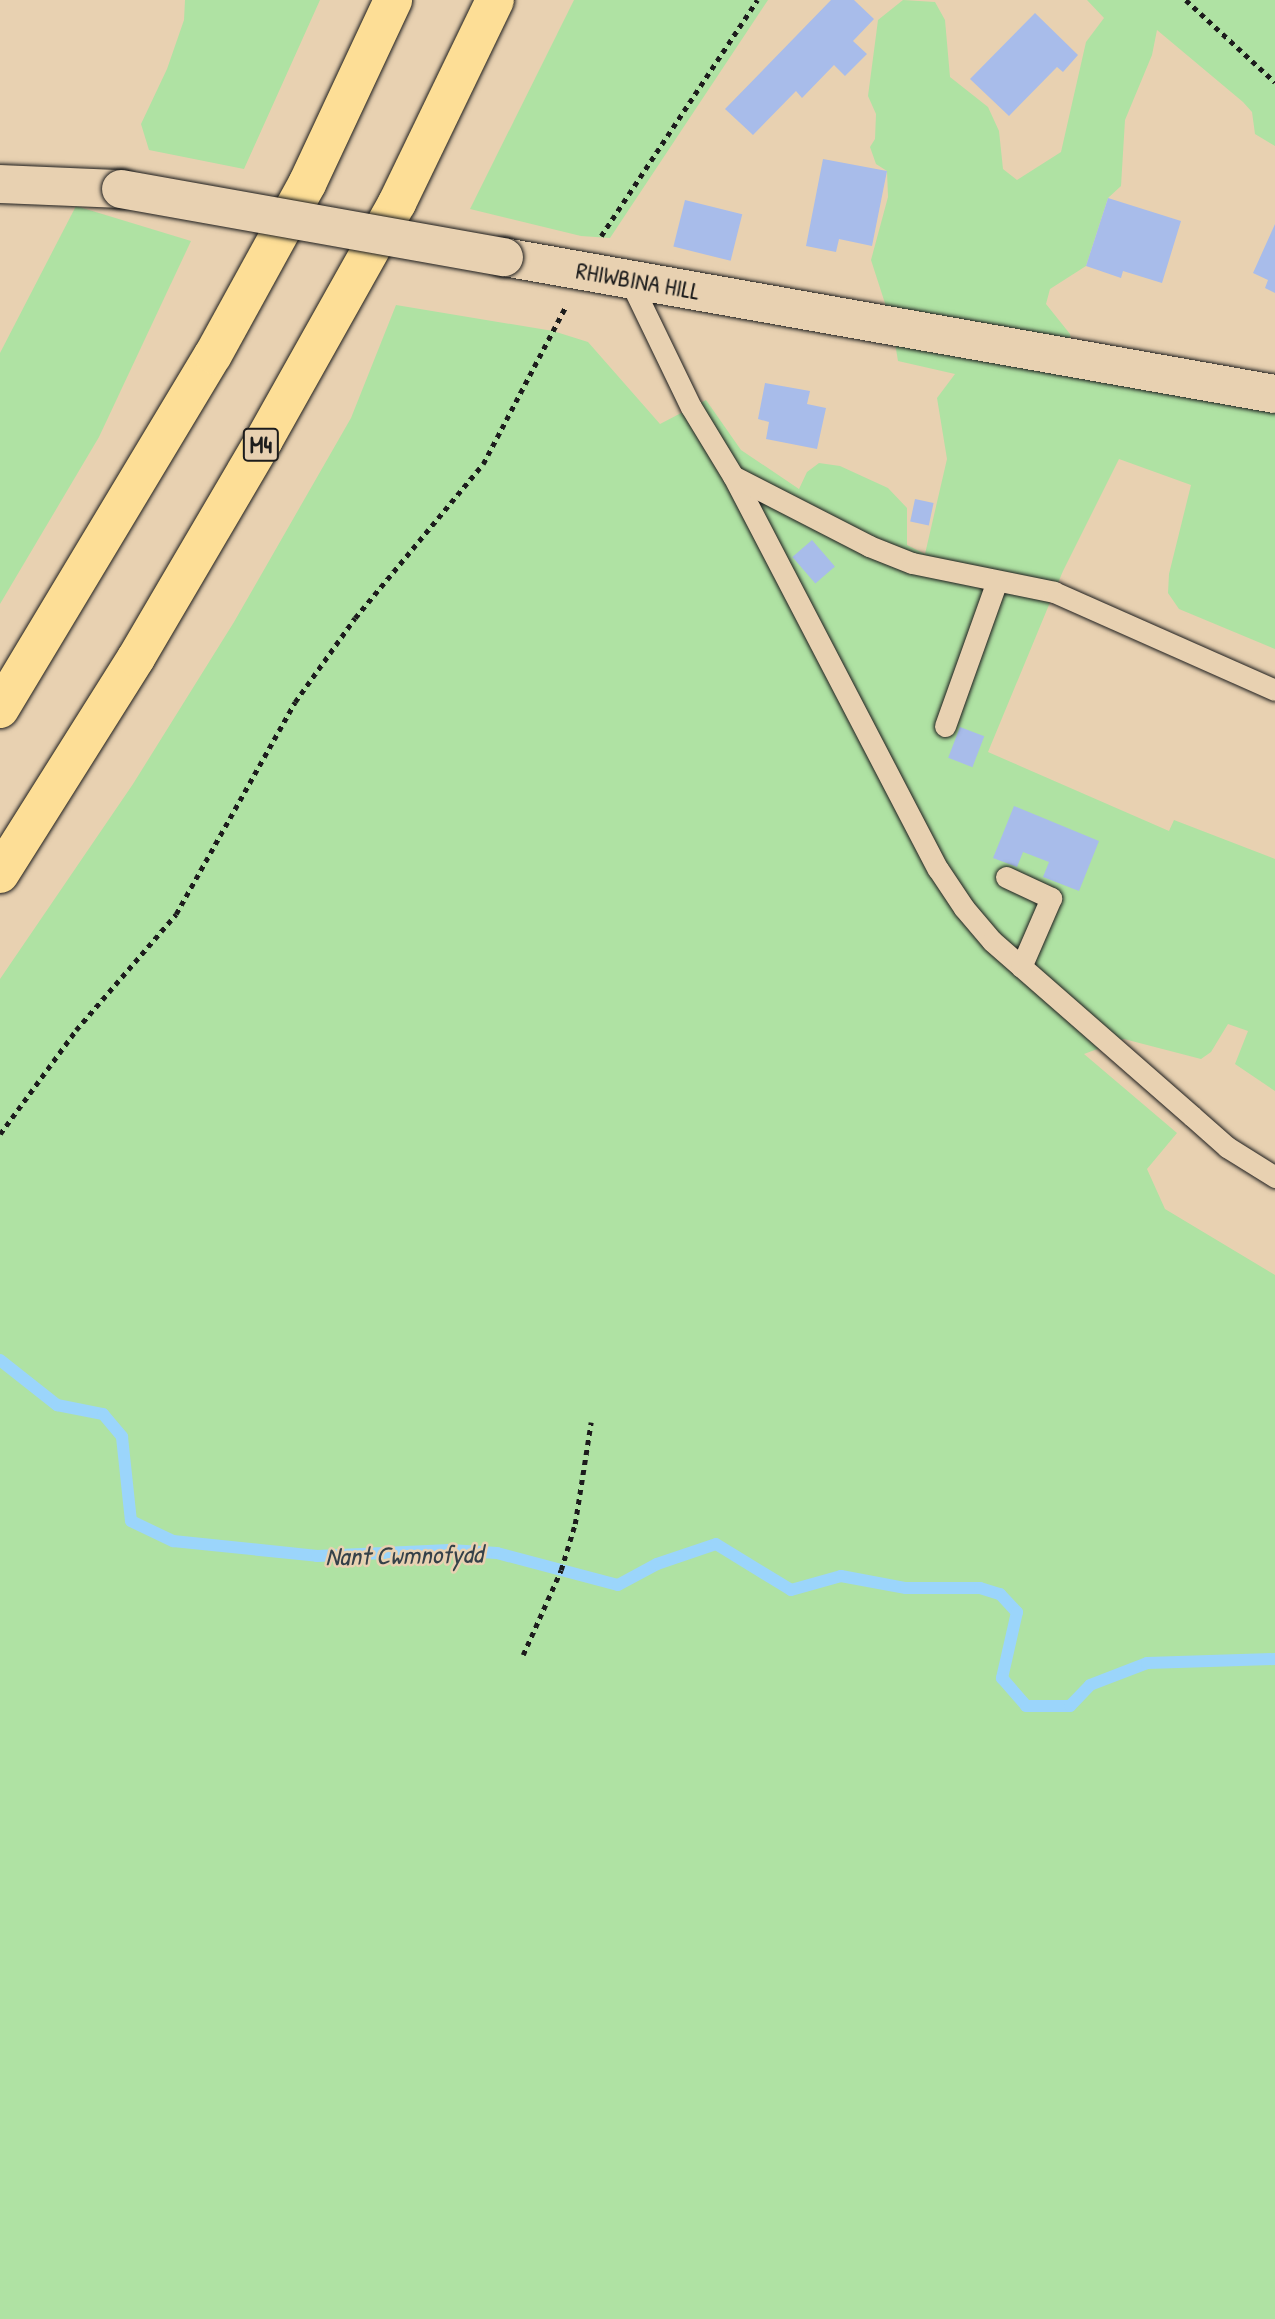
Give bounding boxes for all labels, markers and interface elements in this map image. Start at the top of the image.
street label: RHIWBINA HILL [574,256,702,306]
road number: M4 [242,426,280,464]
water label: Nant Cwmnofydd [325,1538,483,1572]

